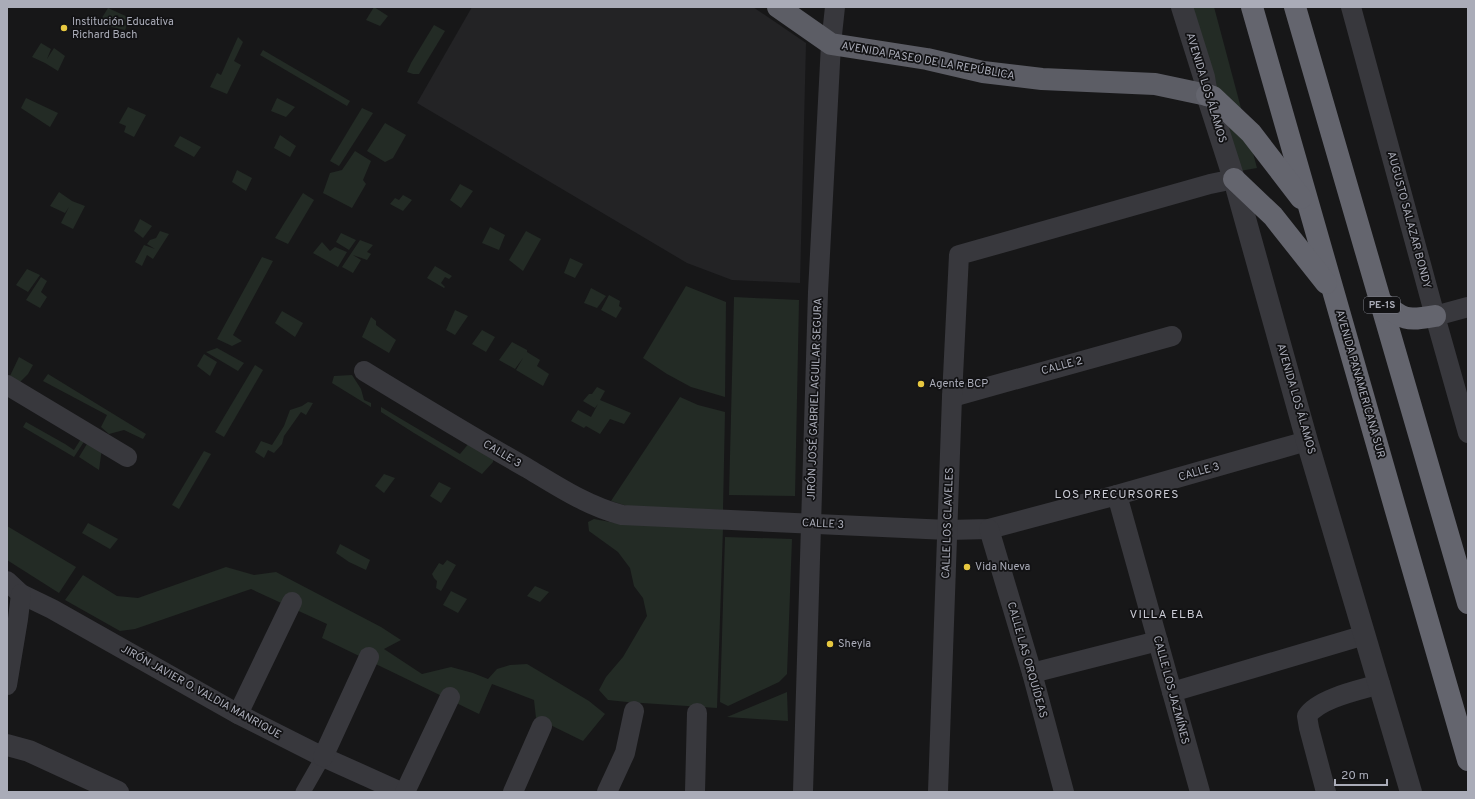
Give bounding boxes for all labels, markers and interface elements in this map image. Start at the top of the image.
place label: Institución Educativa Richard Bach [72,15,174,42]
marker: Institución Educativa Richard Bach [59,23,69,33]
street label: AVENIDA LOS ÁLAMOS [1183,31,1230,145]
street label: AVENIDA PASEO DE LA REPÚBLICA [840,38,1016,83]
street label: AUGUSTO SALAZAR BONDY [1384,150,1434,290]
road number: PE-1S [1364,297,1400,313]
street label: JIRÓN JOSÉ GABRIEL AGUILAR SEGURA [803,298,826,500]
street label: AVENIDA PANAMERICANA SUR [1332,308,1388,460]
street label: AVENIDA LOS ÁLAMOS [1273,342,1319,456]
street label: CALLE 2 [1040,354,1084,378]
place label: Agente BCP [929,377,988,391]
marker: Agente BCP [916,379,926,389]
street label: CALLE 3 [480,437,524,471]
street label: CALLE 3 [1177,459,1221,485]
street label: CALLE LOS CLAVELES [939,467,957,579]
district label: LOS PRECURSORES [1055,487,1179,503]
street label: CALLE 3 [802,516,844,532]
place label: Vida Nueva [975,560,1031,574]
marker: Vida Nueva [962,562,972,572]
street label: CALLE LAS ORQUÍDEAS [1004,600,1051,720]
district label: VILLA ELBA [1130,607,1204,623]
street label: CALLE LOS JAZMÍNES [1150,634,1193,746]
place label: Sheyla [838,637,871,651]
marker: Sheyla [825,639,835,649]
street label: JIRÓN JAVIER O. VALDIA MANRIQUE [118,641,284,742]
scale bar [1335,761,1387,787]
text: 20 m [1341,768,1369,784]

